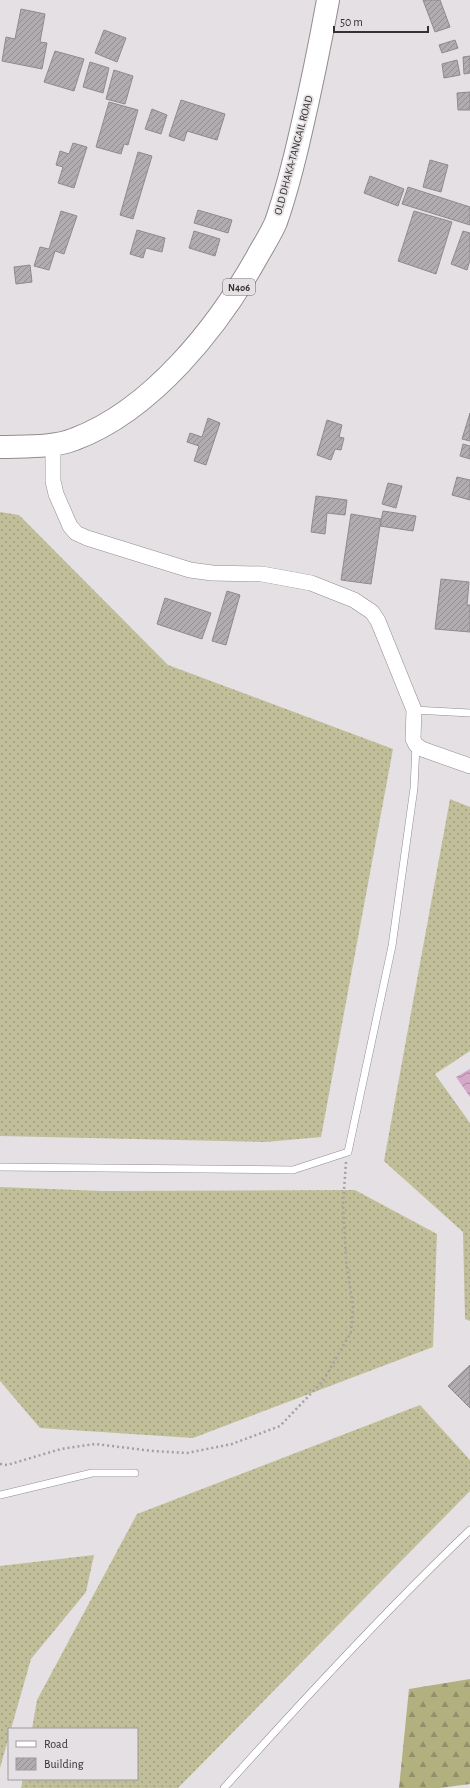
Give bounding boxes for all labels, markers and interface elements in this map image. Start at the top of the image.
scale bar [334,8,428,34]
text: 50 m [340,16,363,28]
street label: OLD DHAKA-TANGAIL ROAD [272,94,315,216]
road number: N406 [223,279,255,295]
legend [8,1728,138,1780]
text: Road [44,1738,68,1750]
text: Building [44,1758,84,1770]

